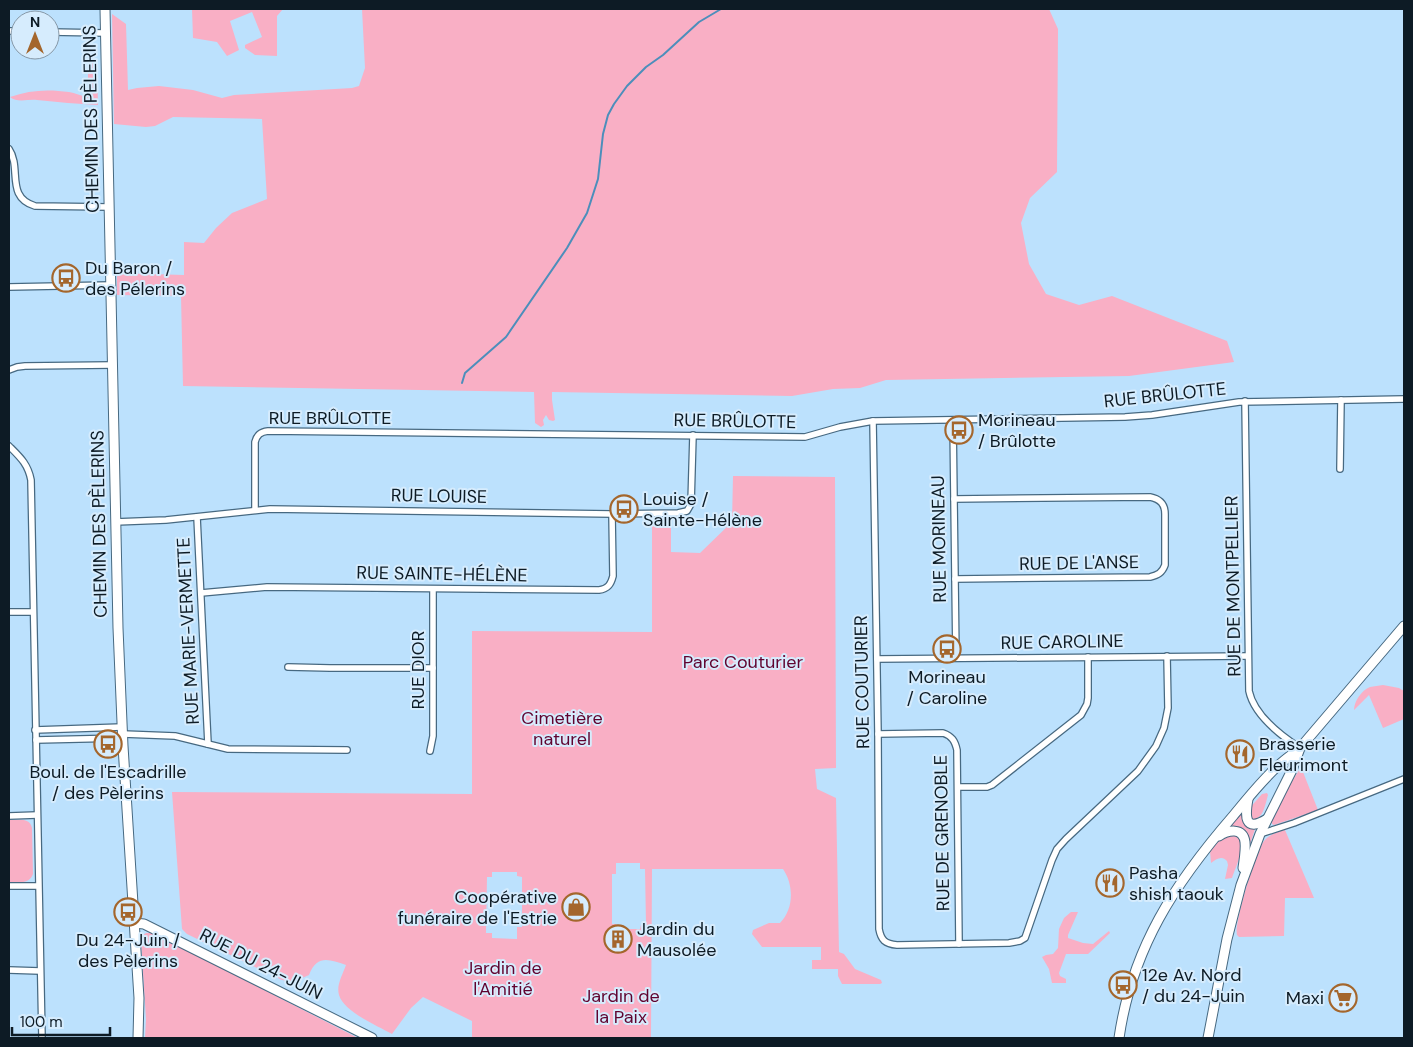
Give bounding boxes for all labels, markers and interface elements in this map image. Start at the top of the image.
north arrow [10,10,60,60]
text: N [30,13,40,31]
street label: CHEMIN DES PÈLERINS [77,25,105,213]
place label: Du Baron / des Pélerins [85,256,185,301]
bus stop icon: Du Baron / des Pélerins [51,263,81,293]
street label: RUE BRÛLOTTE [1103,377,1227,413]
street label: RUE BRÛLOTTE [269,406,391,430]
street label: RUE BRÛLOTTE [673,408,797,434]
place label: Morineau / Brûlotte [978,408,1056,453]
bus stop icon: Morineau / Brûlotte [944,415,974,445]
street label: CHEMIN DES PÈLERINS [85,430,113,618]
street label: RUE MORINEAU [926,475,952,603]
street label: RUE LOUISE [391,483,487,509]
place label: Louise / Sainte-Hélène [643,487,762,532]
bus stop icon: Louise / Sainte-Hélène [609,494,639,524]
street label: RUE DE MONTPELLIER [1219,495,1247,677]
street label: RUE MARIE-VERMETTE [171,537,205,725]
street label: RUE DE L'ANSE [1019,550,1139,576]
street label: RUE SAINTE-HÉLÈNE [356,561,528,587]
street label: RUE COUTURIER [849,615,875,749]
street label: RUE CAROLINE [1000,629,1124,655]
street label: RUE DIOR [406,631,430,709]
bus stop icon: Morineau / Caroline [932,634,962,664]
park label: Parc Couturier [683,650,804,674]
place label: Morineau / Caroline [907,665,987,710]
park label: Cimetière naturel [521,706,603,751]
bus stop icon: Boul. de l'Escadrille / des Pèlerins [93,729,123,759]
place label: Brasserie Fleurimont [1259,732,1348,777]
restaurant icon: Brasserie Fleurimont [1225,739,1255,769]
street label: RUE DE GRENOBLE [929,755,955,911]
place label: Boul. de l'Escadrille / des Pèlerins [29,760,187,805]
place label: Pasha shish taouk [1129,861,1224,906]
restaurant icon: Pasha shish taouk [1095,868,1125,898]
place label: Coopérative funéraire de l'Estrie [398,885,557,930]
shop icon: Coopérative funéraire de l'Estrie [561,892,591,922]
bus stop icon: Du 24-Juin / des Pèlerins [113,897,143,927]
place label: Jardin du Mausolée [637,917,716,962]
street label: RUE DU 24-JUIN [196,923,326,1005]
building icon: Jardin du Mausolée [603,924,633,954]
place label: Du 24-Juin / des Pèlerins [76,928,180,973]
park label: Jardin de l'Amitié [464,956,542,1001]
place label: 12e Av. Nord / du 24-Juin [1142,963,1245,1008]
bus stop icon: 12e Av. Nord / du 24-Juin [1108,970,1138,1000]
supermarket icon: Maxi [1328,983,1358,1013]
park label: Jardin de la Paix [582,984,660,1029]
place label: Maxi [1286,986,1324,1010]
scale bar [12,1004,110,1036]
text: 100 m [20,1012,63,1032]

